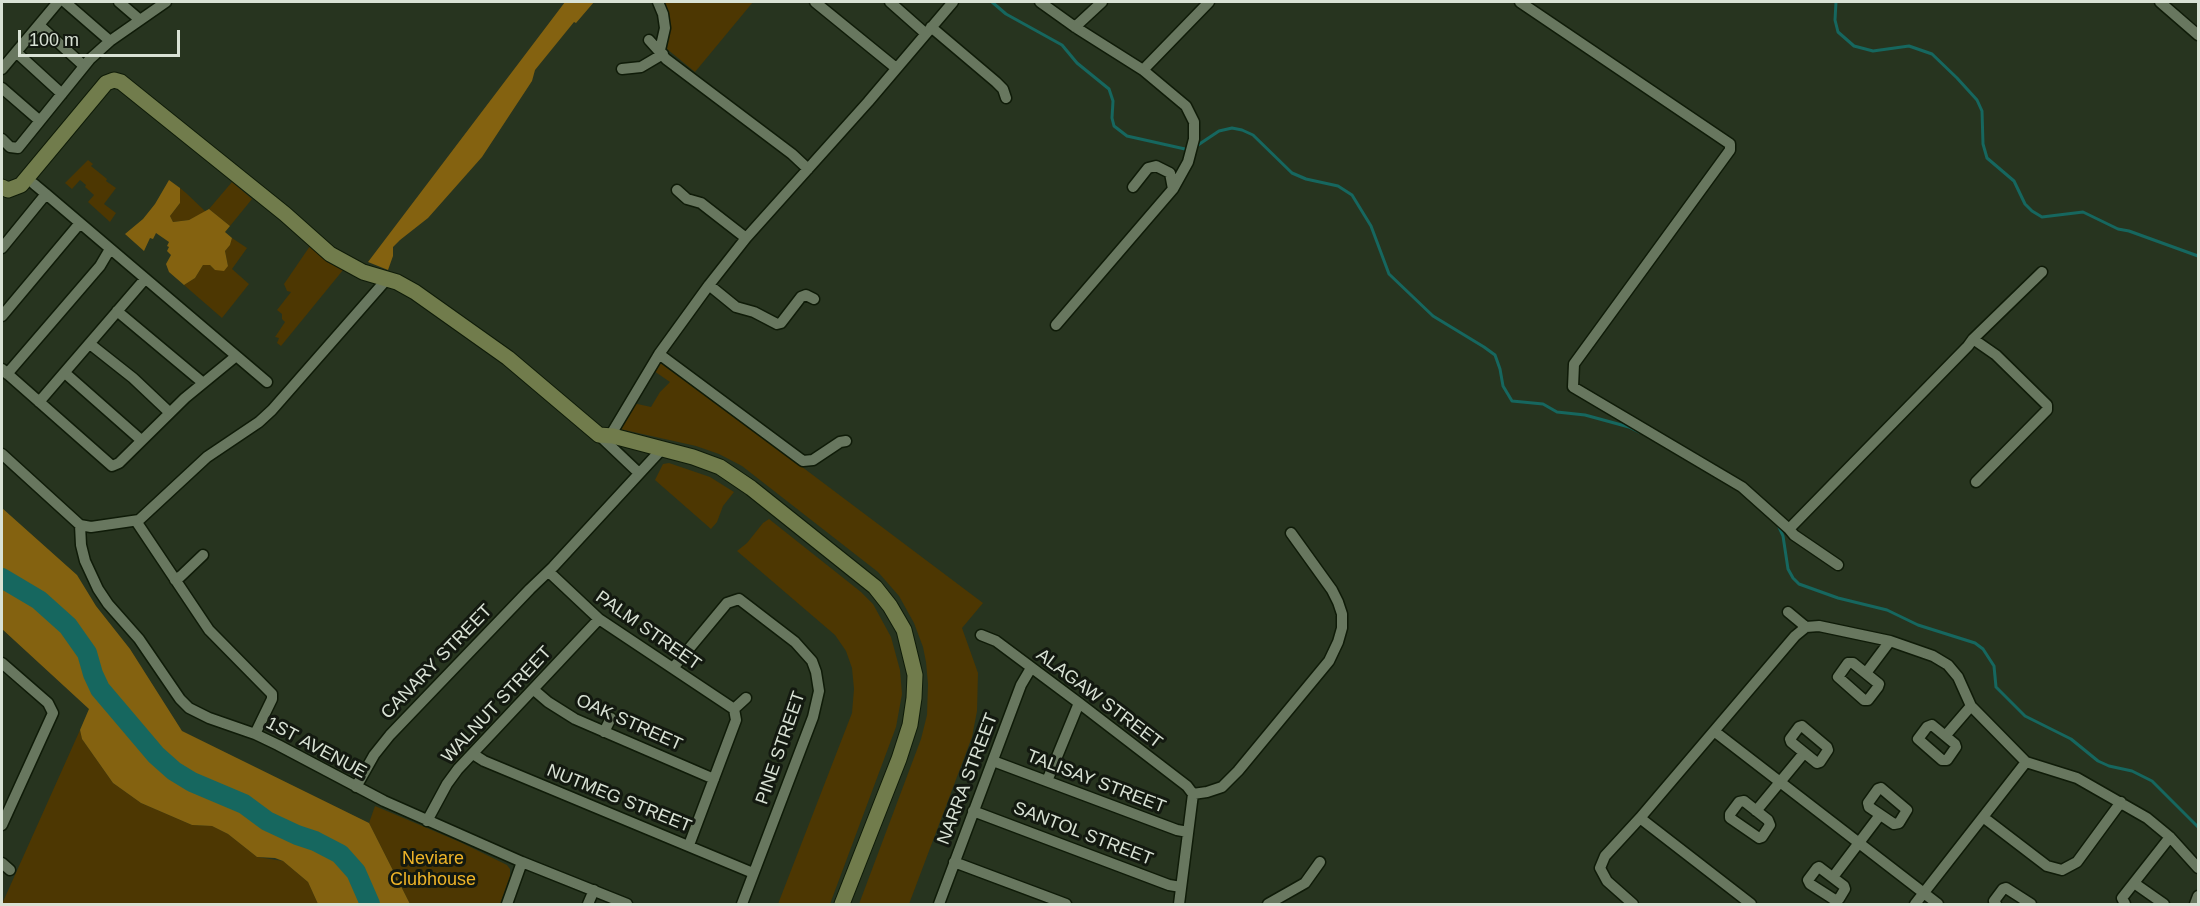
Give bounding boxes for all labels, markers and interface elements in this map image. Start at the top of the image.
scale bar [21,18,183,56]
text: 100 m [29,30,79,50]
street label: PALM STREET [591,587,705,675]
street label: CANARY STREET [377,600,497,724]
street label: WALNUT STREET [437,642,557,768]
street label: ALAGAW STREET [1032,645,1166,753]
street label: PINE STREET [752,689,810,807]
street label: OAK STREET [573,690,685,756]
street label: NARRA STREET [933,710,1003,848]
street label: 1ST AVENUE [262,712,370,784]
street label: TALISAY STREET [1023,746,1169,818]
street label: NUTMEG STREET [544,760,694,838]
street label: SANTOL STREET [1010,797,1156,871]
park label: Neviare Clubhouse [390,848,476,890]

